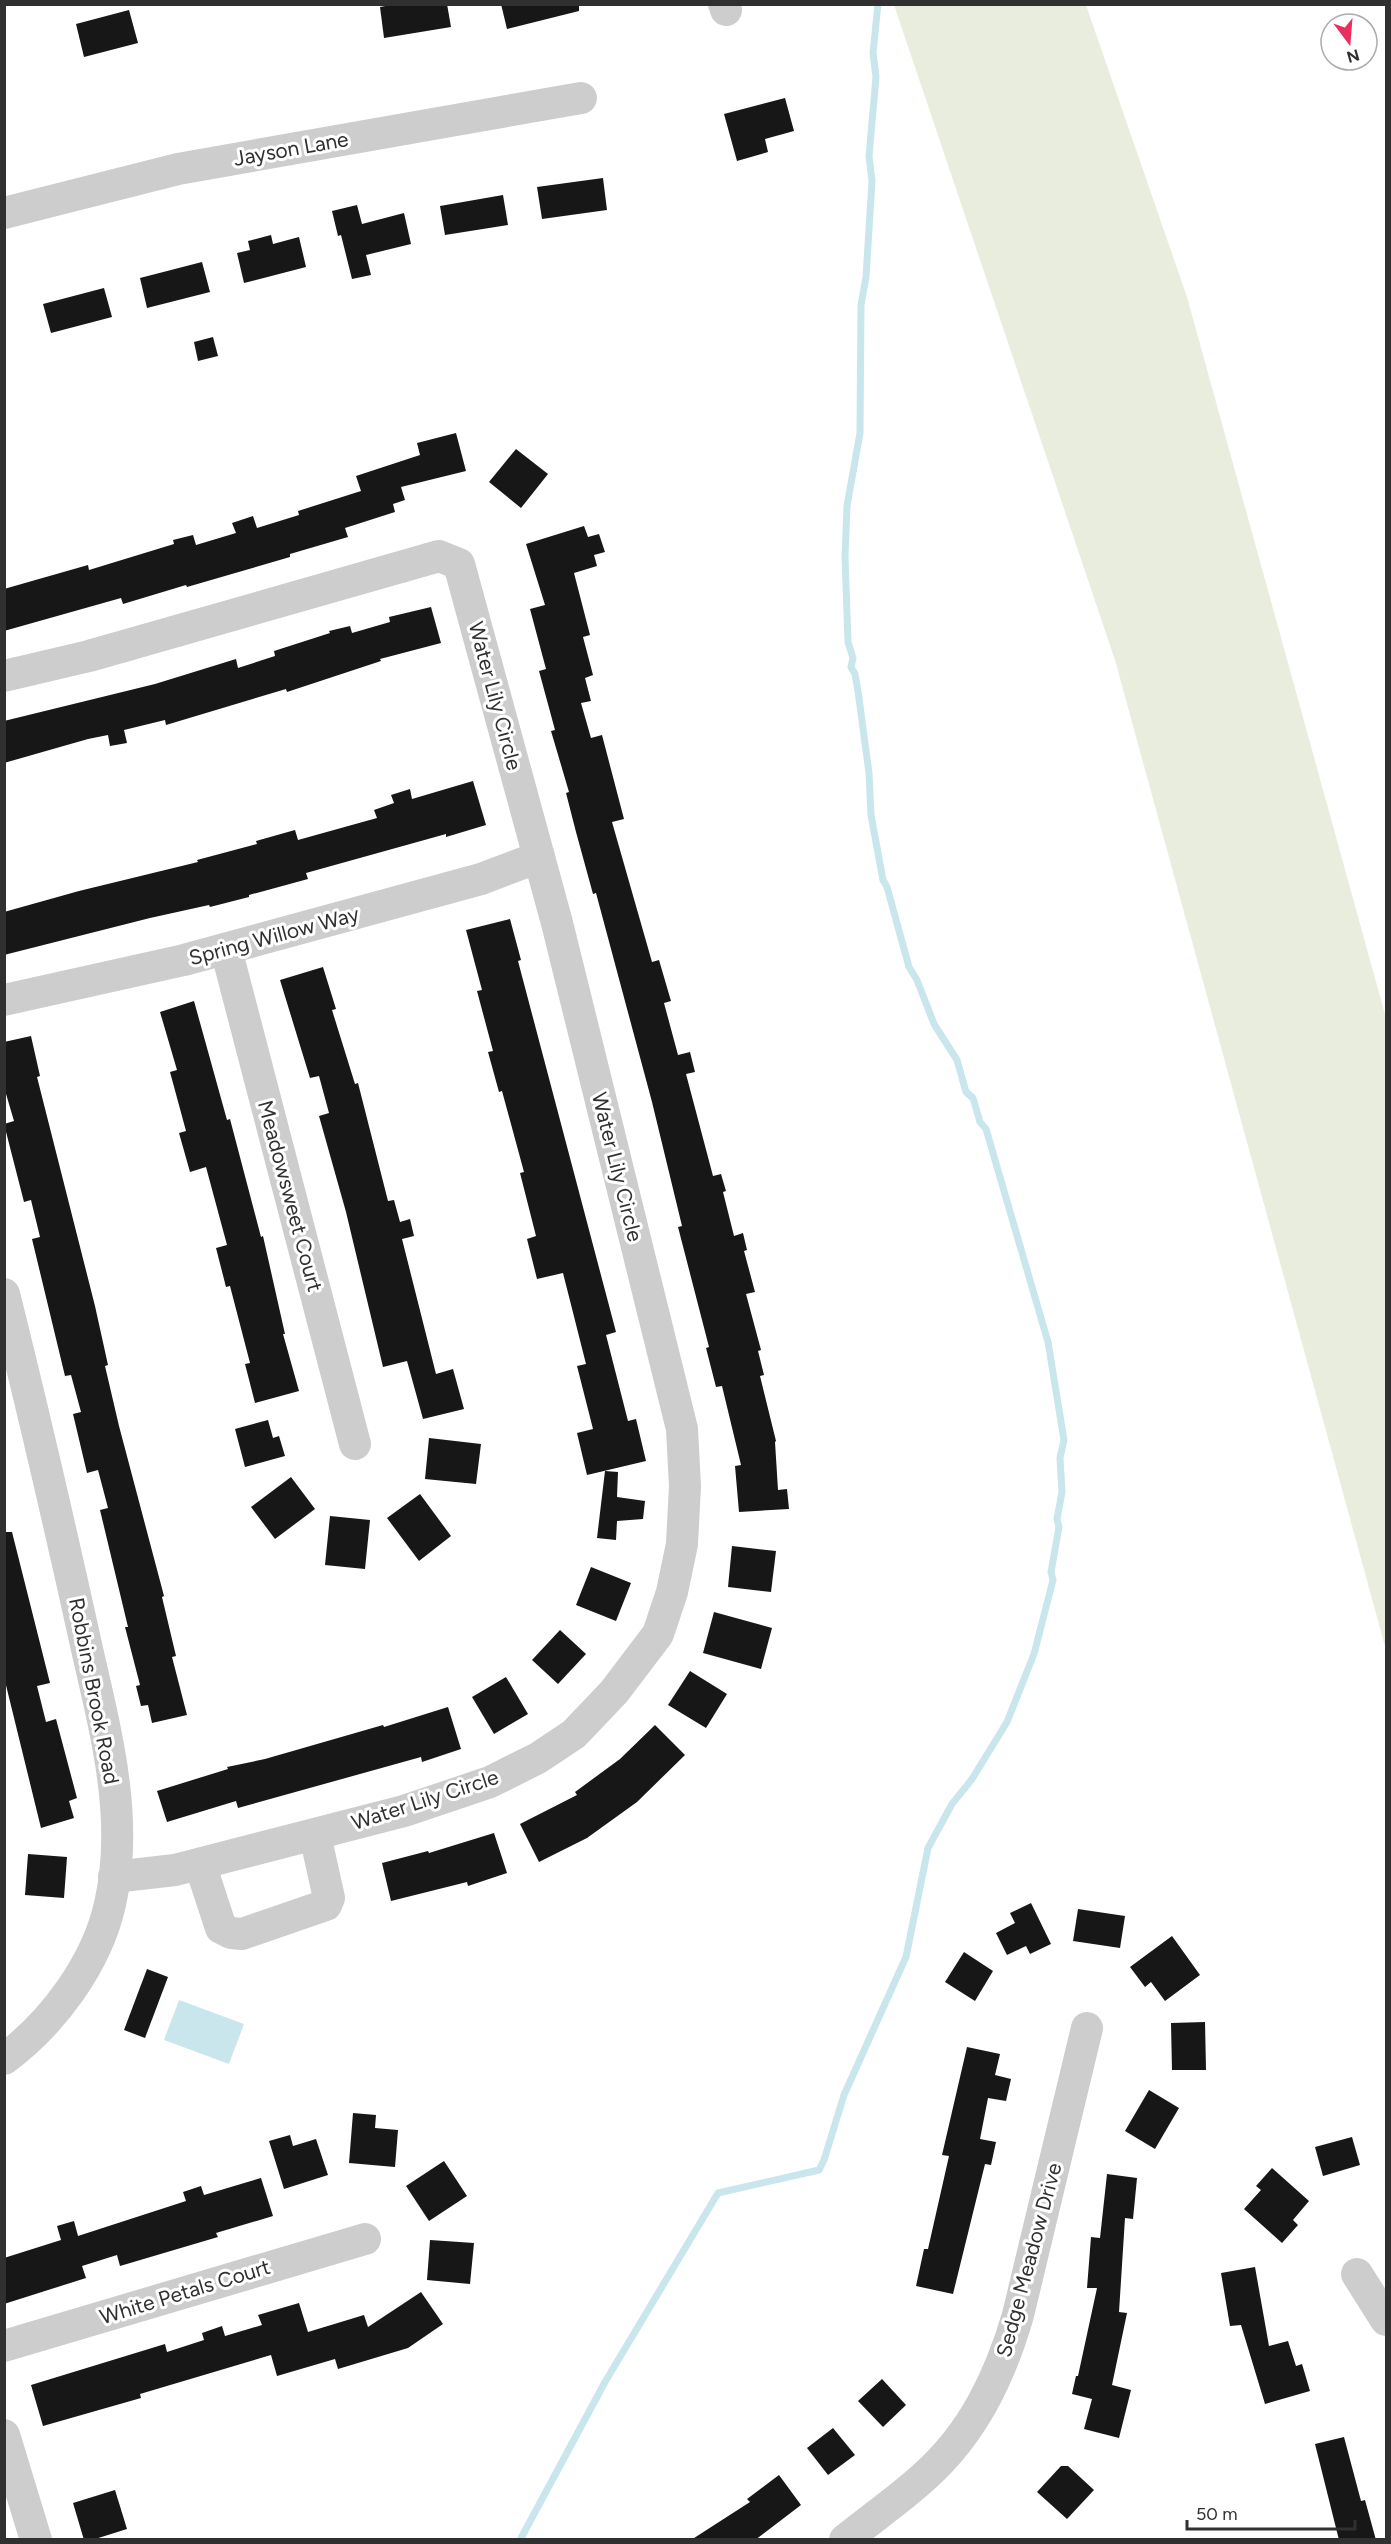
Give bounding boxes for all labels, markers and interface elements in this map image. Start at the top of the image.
north arrow [1319,12,1379,72]
text: N [1344,45,1362,67]
street label: Jayson Lane [232,126,350,171]
street label: Water Lily Circle [464,619,527,773]
street label: Spring Willow Way [186,901,362,970]
street label: Water Lily Circle [587,1090,648,1244]
street label: Meadowsweet Court [253,1098,328,1294]
street label: Robbins Brook Road [64,1596,125,1786]
street label: Water Lily Circle [348,1764,501,1835]
street label: Sedge Meadow Drive [991,2160,1066,2360]
street label: White Petals Court [97,2254,273,2329]
scale bar [1187,2493,1355,2531]
text: 50 m [1196,2503,1238,2525]

